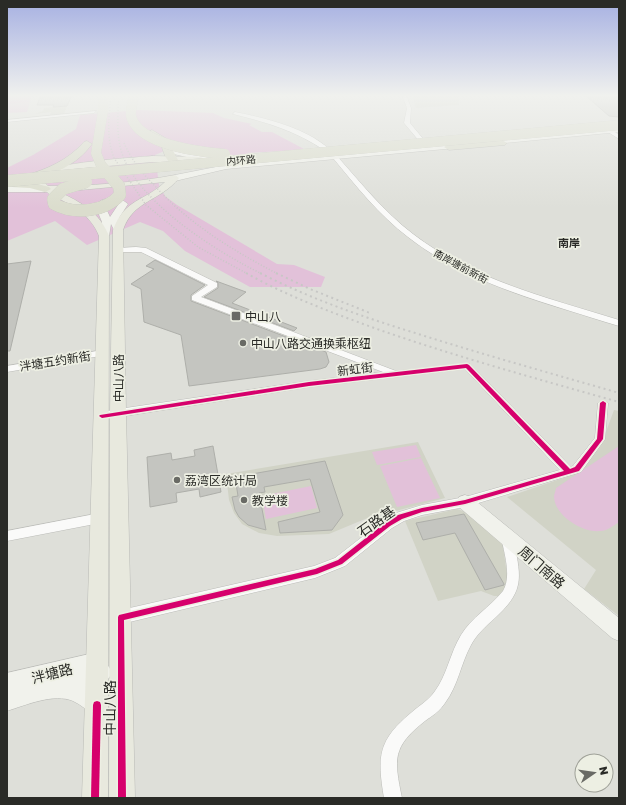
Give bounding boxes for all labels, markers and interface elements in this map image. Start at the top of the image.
street label: 内环路 [226,153,256,167]
district label: 南岸 [558,236,580,249]
street label: 南岸塘前新街 [432,247,490,285]
place label: 中山八 [245,309,281,324]
marker: 中山八 [230,310,242,322]
place label: 中山八路交通换乘枢纽 [251,336,371,351]
marker: 中山八路交通换乘枢纽 [238,338,248,348]
street label: 泮塘五约新街 [18,348,92,374]
street label: 中山八路 [111,354,126,402]
street label: 新虹街 [336,359,374,379]
place label: 荔湾区统计局 [185,473,257,488]
marker: 荔湾区统计局 [172,475,182,485]
place label: 教学楼 [252,493,288,508]
marker: 教学楼 [239,495,249,505]
street label: 石路基 [354,502,398,540]
street label: 周门南路 [515,542,569,592]
street label: 泮塘路 [30,660,74,686]
street label: 中山八路 [101,680,118,736]
north arrow [574,753,614,793]
text: N [597,765,612,776]

